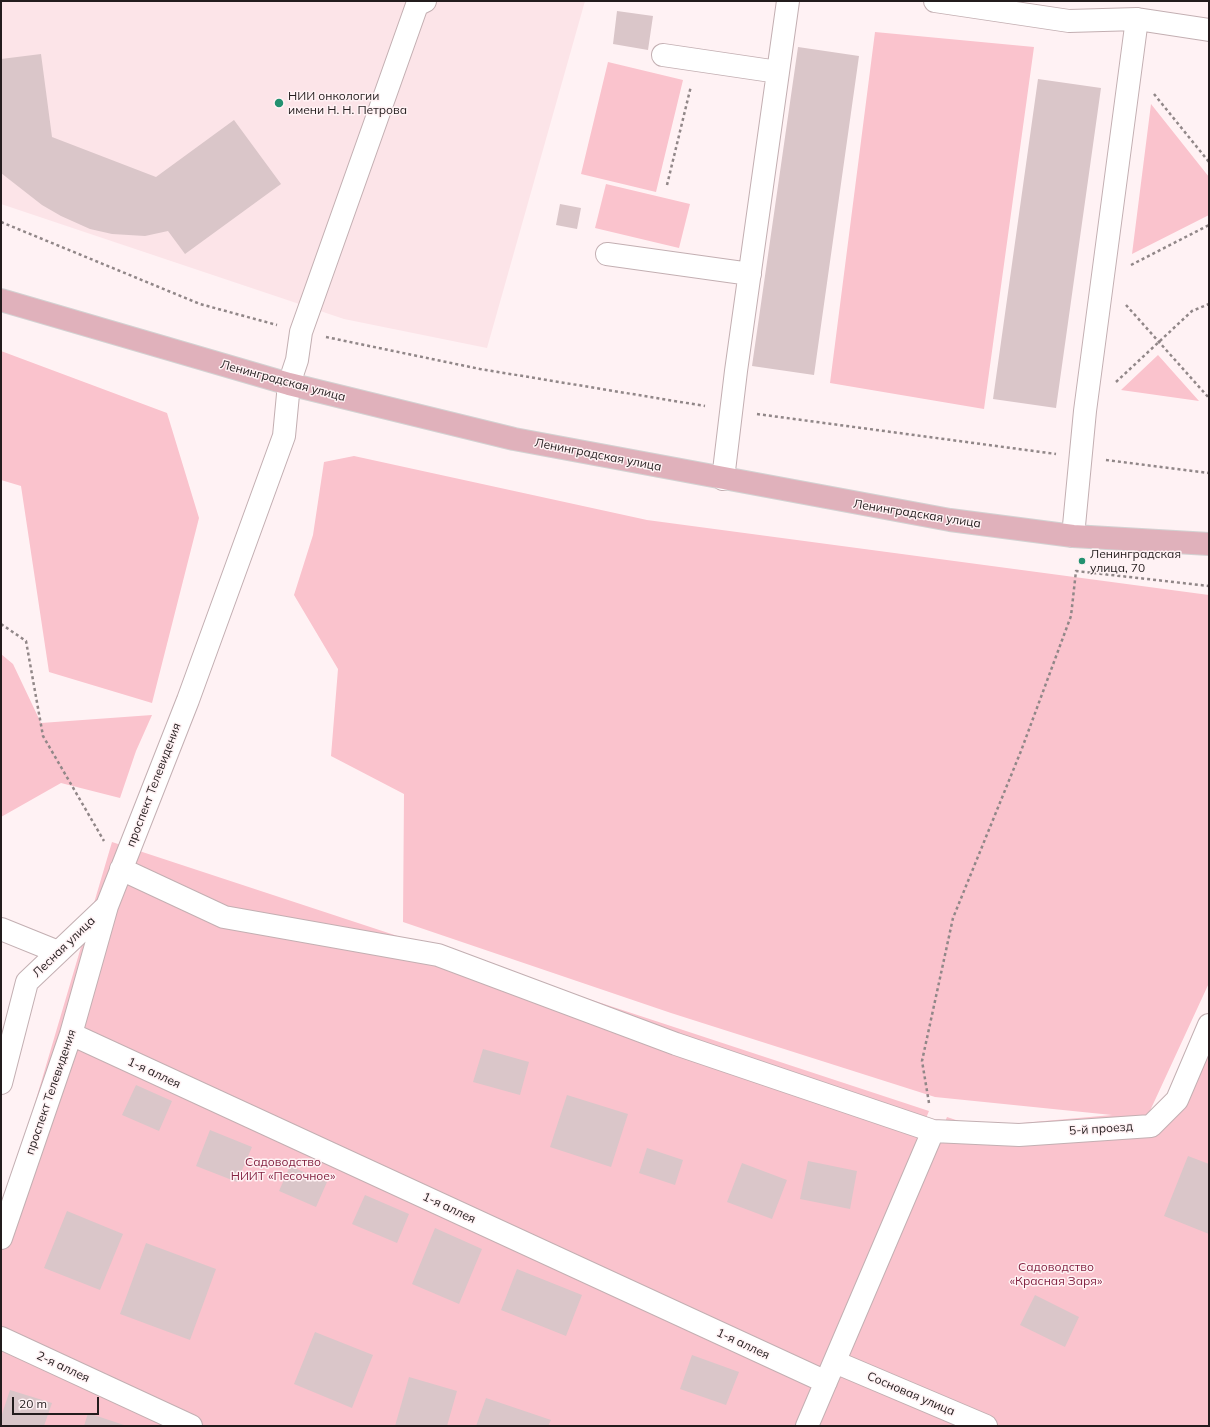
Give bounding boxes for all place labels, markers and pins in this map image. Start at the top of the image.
place label: НИИ онкологии имени Н. Н. Петрова [288,89,407,117]
marker: НИИ онкологии имени Н. Н. Петрова [273,97,285,109]
place label: Ленинградская улица, 70 [1090,547,1181,575]
marker: Ленинградская улица, 70 [1077,556,1087,566]

